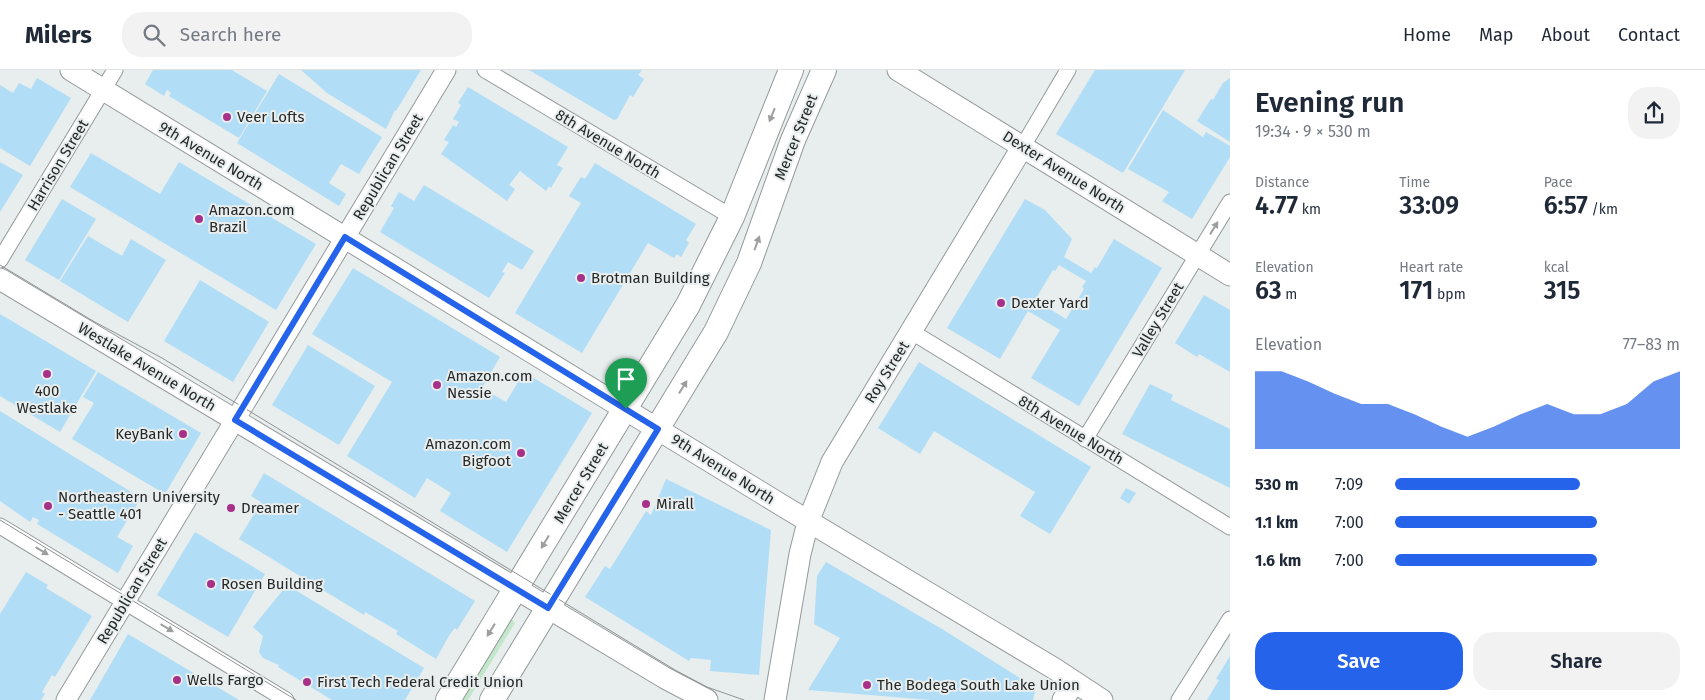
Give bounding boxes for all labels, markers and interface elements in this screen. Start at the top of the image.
search box [122,12,472,57]
text: Milers [25,21,92,49]
icon: search [140,21,168,49]
text: Search here [180,23,281,46]
text: Home [1403,24,1451,46]
text: Map [1479,24,1513,46]
text: About [1541,24,1590,46]
text: Contact [1618,24,1680,46]
text: Evening run [1255,86,1404,119]
button: share [1628,87,1680,139]
street label: Mercer Street [771,91,822,182]
street label: 8th Avenue North [552,106,664,182]
place label: Veer Lofts [237,108,304,126]
one-way arrow [768,108,776,122]
street label: Republican Street [349,110,427,223]
marker: Veer Lofts [221,111,233,123]
street label: Harrison Street [24,116,93,214]
street label: 9th Avenue North [155,118,267,194]
text: 19:34 · 9 × 530 m [1255,122,1371,141]
street label: Dexter Avenue North [999,127,1129,217]
text: Distance [1255,174,1309,191]
text: Time [1399,174,1430,191]
text: Pace [1544,174,1573,191]
text: 4.77 [1255,191,1298,221]
text: 33:09 [1399,191,1459,221]
text: 6:57 [1544,191,1588,221]
place label: Amazon.com Brazil [209,201,295,236]
text: km [1298,201,1321,218]
text: /km [1588,201,1618,218]
marker: Amazon.com Brazil [193,213,205,225]
one-way arrow [1209,222,1218,235]
one-way arrow [754,235,761,250]
text: Elevation [1255,259,1314,276]
text: Heart rate [1399,259,1463,276]
text: kcal [1544,259,1569,276]
place label: Brotman Building [591,269,710,287]
marker: Brotman Building [575,272,587,284]
text: 63 [1255,276,1282,306]
text: 171 [1399,276,1433,306]
text: 315 [1544,276,1581,306]
street label: Valley Street [1128,279,1188,361]
text: m [1282,286,1297,303]
text: bpm [1433,286,1466,303]
place label: Dexter Yard [1011,294,1089,312]
marker: Dexter Yard [995,297,1007,309]
street label: Westlake Avenue North [75,319,219,415]
text: Elevation [1255,335,1322,354]
text: 77–83 m [1623,335,1680,354]
street label: Roy Street [861,337,913,406]
pin [605,358,647,409]
icon: arrive [612,365,640,393]
place label: Amazon.com Nessie [447,367,533,402]
marker: 400 Westlake [41,368,53,380]
marker: Amazon.com Nessie [431,379,443,391]
one-way arrow [678,380,688,394]
place label: 400 Westlake [17,382,77,417]
street label: 8th Avenue North [1015,392,1127,468]
place label: KeyBank [115,425,173,443]
marker: KeyBank [177,428,189,440]
street label: 9th Avenue North [668,430,778,508]
place label: Amazon.com Bigfoot [425,435,512,470]
street label: Mercer Street [550,439,612,527]
marker: Amazon.com Bigfoot [515,447,527,459]
text: 530 m [1255,475,1298,494]
text: 7:09 [1335,475,1363,494]
place label: Northeastern University - Seattle 401 [58,488,221,523]
place label: Mirall [656,495,695,513]
marker: Mirall [640,498,652,510]
place label: Dreamer [241,499,299,517]
marker: Northeastern University - Seattle 401 [42,500,54,512]
marker: Dreamer [225,502,237,514]
text: 1.1 km [1255,513,1298,532]
text: 7:00 [1335,513,1364,532]
street label: Republican Street [93,534,171,647]
one-way arrow [541,535,550,548]
one-way arrow [35,547,48,556]
text: 1.6 km [1255,551,1301,570]
text: 7:00 [1335,551,1364,570]
place label: Rosen Building [221,575,323,593]
marker: Rosen Building [205,578,217,590]
one-way arrow [160,623,173,632]
one-way arrow [486,624,496,637]
button: Save [1255,632,1463,690]
button: Share [1473,632,1680,690]
place label: Wells Fargo [187,671,264,689]
place label: First Tech Federal Credit Union [317,673,524,691]
marker: Wells Fargo [171,674,183,686]
marker: First Tech Federal Credit Union [301,676,313,688]
place label: The Bodega South Lake Union [877,676,1080,694]
marker: The Bodega South Lake Union [861,679,873,691]

